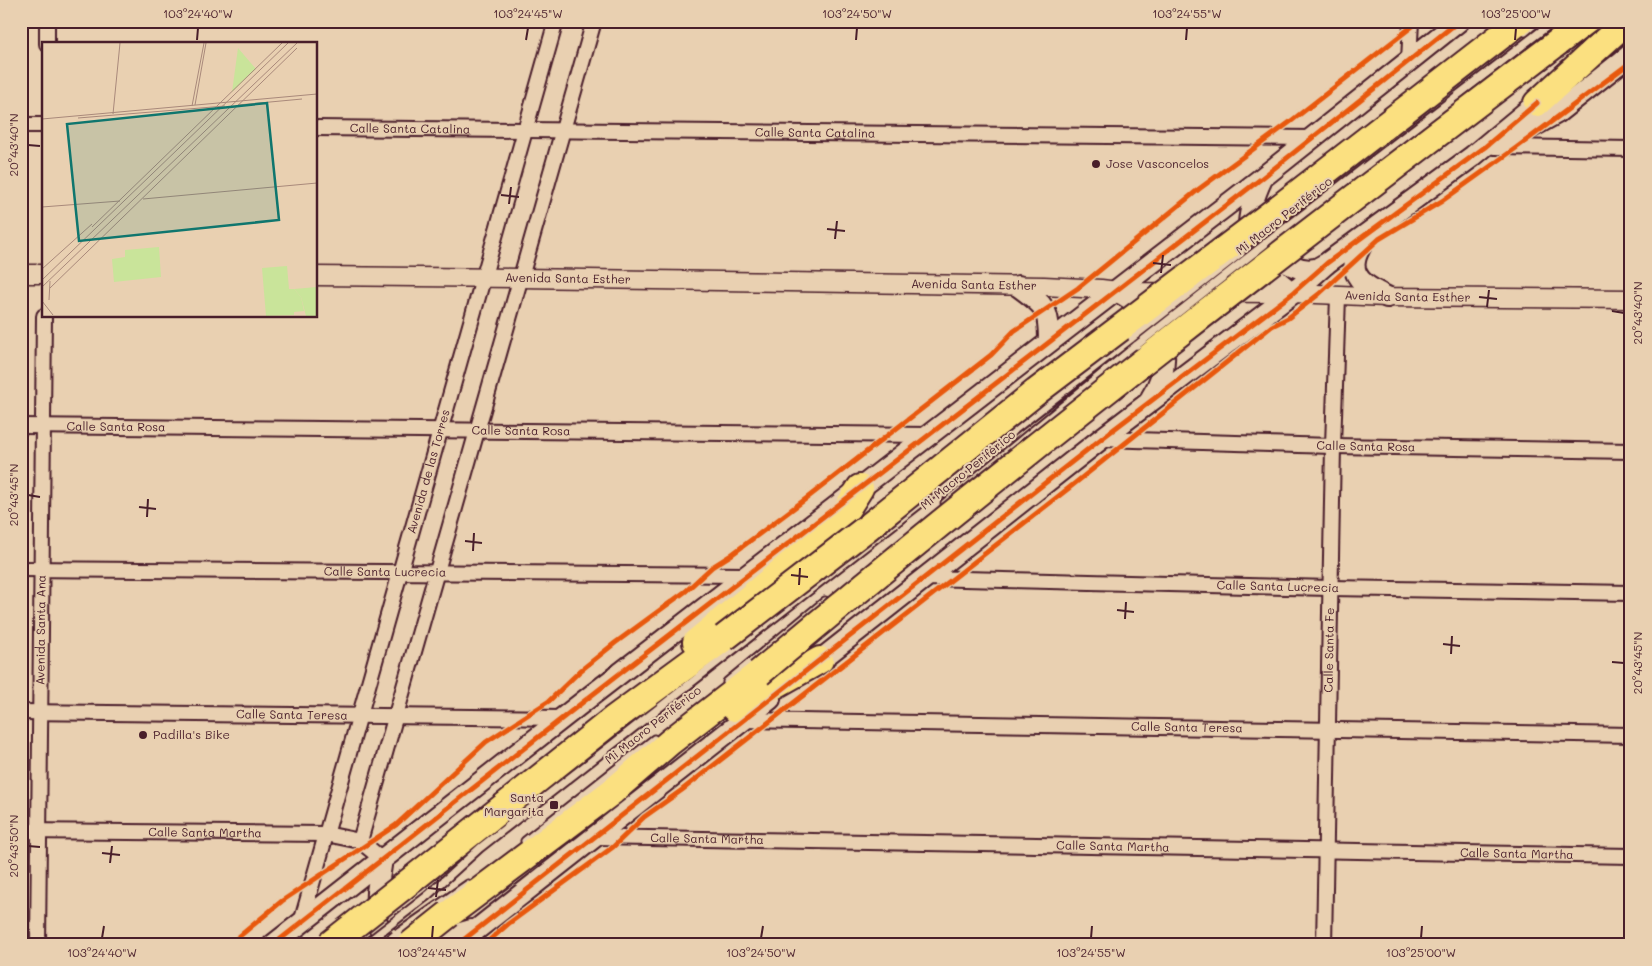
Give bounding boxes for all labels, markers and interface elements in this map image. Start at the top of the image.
text: 103°24'40"W [163,5,233,21]
text: 103°24'45"W [493,5,563,21]
text: 103°24'50"W [822,5,892,21]
text: 103°24'55"W [1152,5,1222,21]
text: 103°25'00"W [1481,5,1551,21]
inset map [42,42,318,318]
text: 20°43'40"N [5,114,21,176]
street label: Calle Santa Catalina [350,119,470,137]
street label: Calle Santa Catalina [755,123,875,141]
place label: Jose Vasconcelos [1106,155,1209,171]
marker: Jose Vasconcelos [1090,158,1102,170]
street label: Mi Macro Periférico [1232,173,1335,258]
street label: Avenida Santa Esther [505,269,631,287]
street label: Avenida Santa Esther [911,275,1037,293]
text: 20°43'40"N [1629,282,1645,344]
street label: Avenida Santa Esther [1344,286,1471,305]
street label: Avenida de las Torres [402,407,453,535]
street label: Calle Santa Rosa [66,417,166,434]
street label: Calle Santa Rosa [471,421,571,438]
street label: Mi Macro Periférico [916,426,1018,513]
street label: Calle Santa Rosa [1316,437,1416,454]
text: 20°43'45"N [5,464,21,526]
street label: Calle Santa Lucrecia [324,563,446,580]
street label: Avenida Santa Ana [31,575,49,685]
street label: Calle Santa Lucrecia [1216,576,1339,595]
street label: Calle Santa Fe [1320,607,1337,693]
text: 20°43'45"N [1629,632,1645,694]
street label: Mi Macro Periférico [601,682,704,767]
street label: Calle Santa Teresa [236,705,348,723]
street label: Calle Santa Teresa [1131,718,1243,735]
place label: Padilla's Bike [153,726,230,742]
marker: Padilla's Bike [137,729,149,741]
place label: Santa Margarita [484,789,544,819]
marker: Santa Margarita [548,799,560,811]
text: 20°43'50"N [5,815,21,877]
street label: Calle Santa Martha [148,823,262,840]
street label: Calle Santa Martha [650,829,764,847]
street label: Calle Santa Martha [1056,836,1170,855]
street label: Calle Santa Martha [1460,844,1574,862]
text: 103°24'40"W [67,944,137,960]
text: 103°24'45"W [397,944,467,960]
text: 103°24'50"W [726,944,796,960]
text: 103°24'55"W [1056,944,1126,960]
text: 103°25'00"W [1386,944,1456,960]

